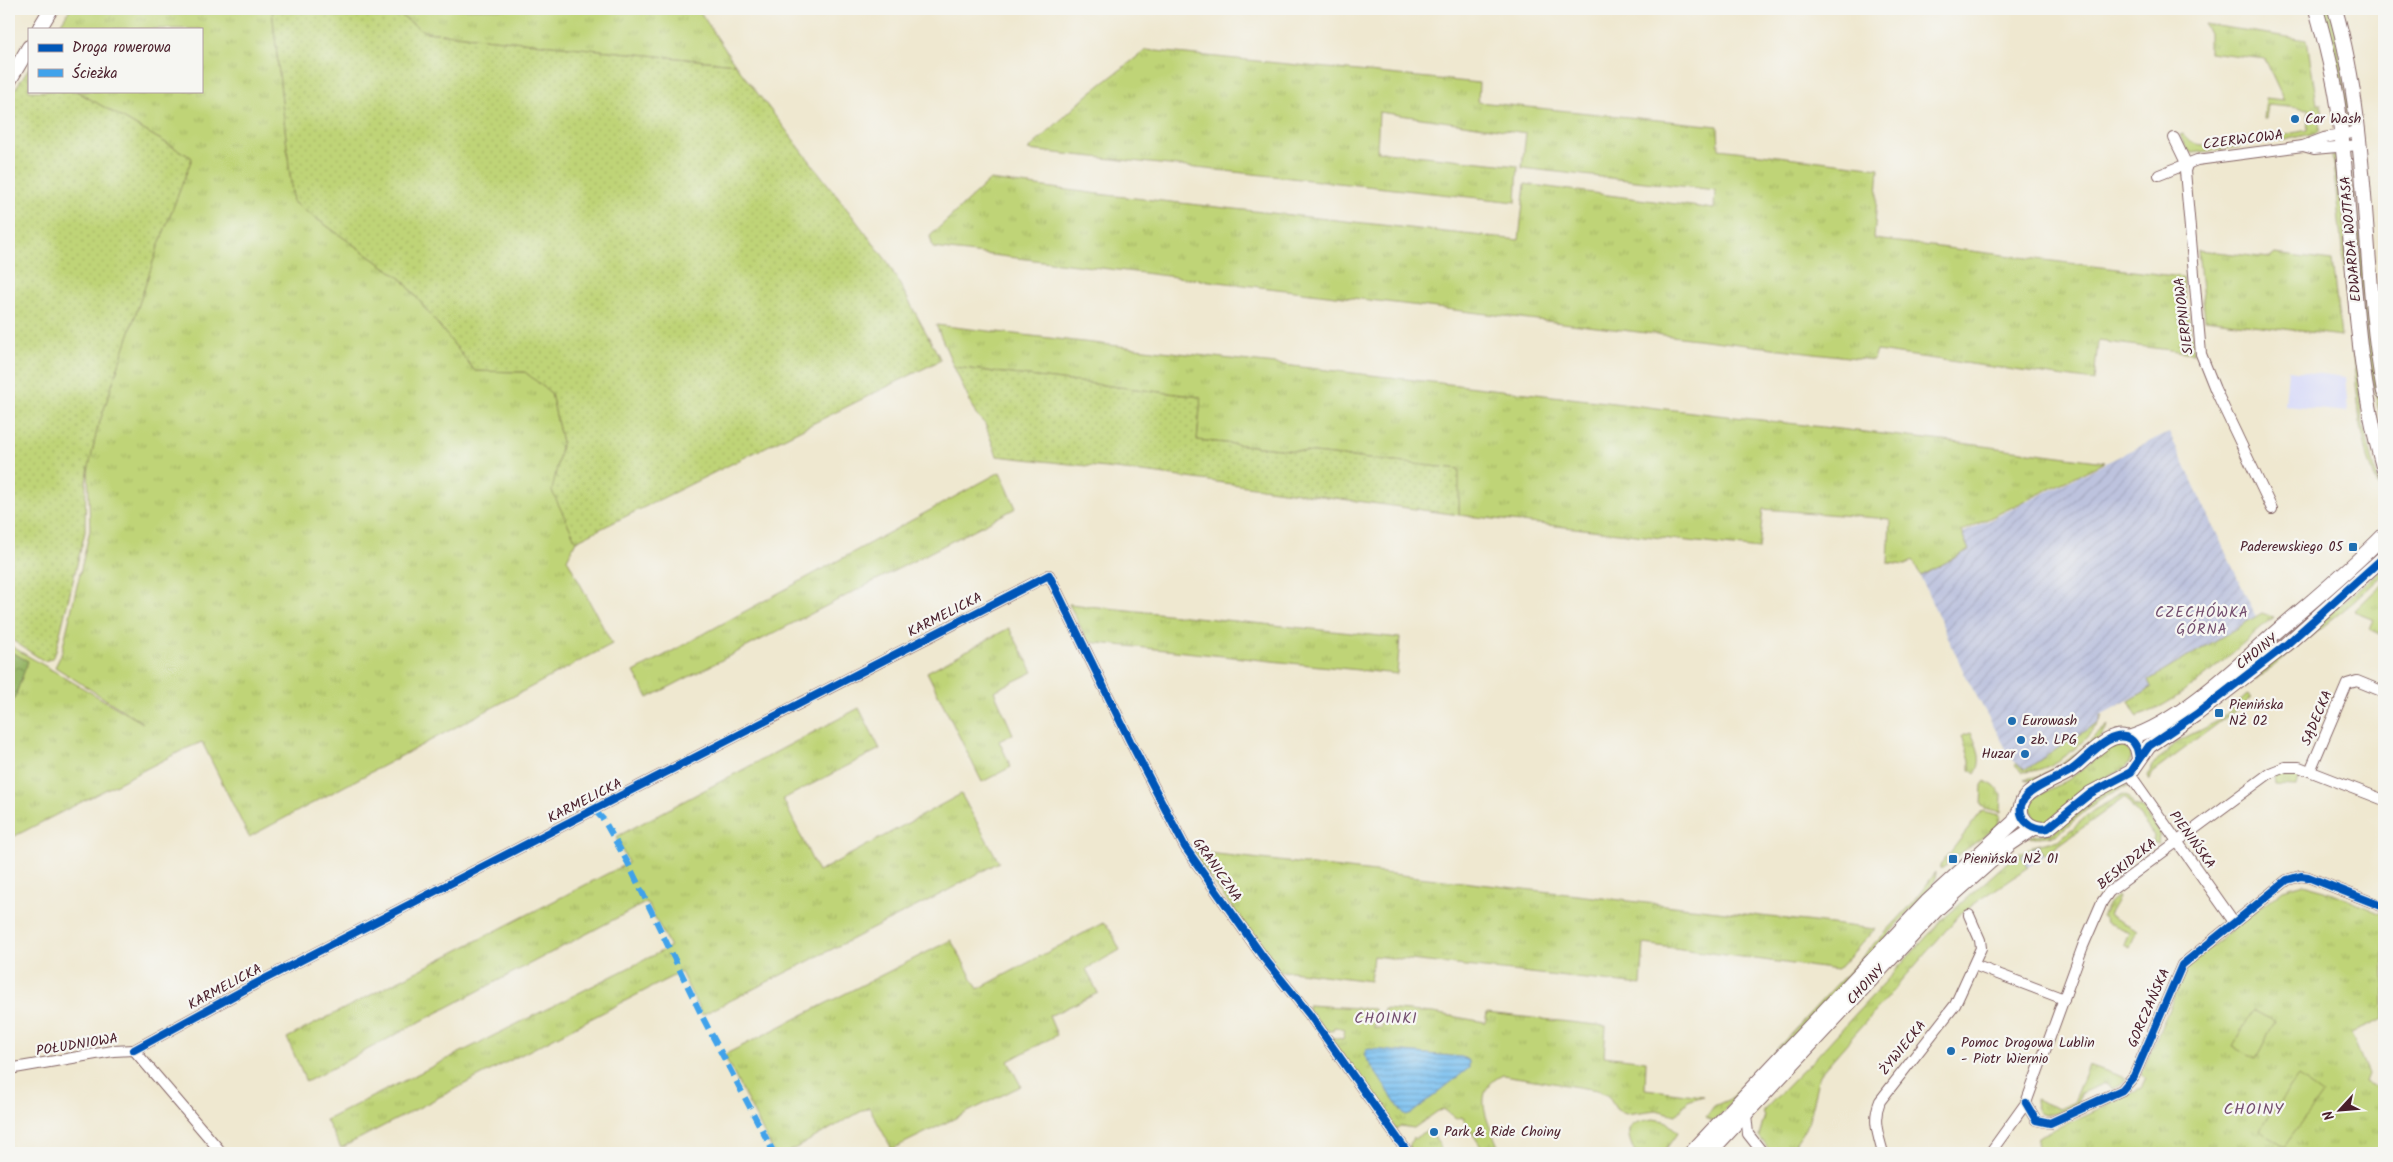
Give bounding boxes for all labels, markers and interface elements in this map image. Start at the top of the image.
legend [28,28,202,92]
text: Droga rowerowa [72,36,171,60]
text: Ścieżka [72,62,117,86]
place label: Car Wash [2305,108,2361,130]
marker: Car Wash [2289,113,2301,125]
street label: CZERWCOWA [2202,124,2284,156]
street label: EDWARDA WOJTASA [2335,175,2367,303]
street label: SIERPNIOWA [2168,276,2200,356]
place label: Paderewskiego 05 [2240,536,2344,558]
marker: Paderewskiego 05 [2347,541,2359,553]
street label: KARMELICKA [904,587,986,643]
district label: CZECHÓWKA GÓRNA [2155,601,2249,642]
street label: CHOINY [2231,628,2284,676]
street label: SĄDECKA [2295,687,2339,749]
place label: Pienińska NŻ 02 [2229,694,2284,732]
marker: Pienińska NŻ 02 [2213,707,2225,719]
place label: Eurowash [2022,710,2077,732]
marker: Eurowash [2006,715,2018,727]
place label: zb. LPG [2031,729,2077,751]
marker: zb. LPG [2015,734,2027,746]
place label: Huzar [1982,743,2016,765]
marker: Huzar [2019,748,2031,760]
street label: KARMELICKA [544,773,626,829]
street label: PIENIŃSKA [2163,806,2221,874]
street label: GRANICZNA [1187,833,1247,907]
street label: BESKIDZKA [2092,833,2162,895]
place label: Pienińska NŻ 01 [1963,848,2058,870]
marker: Pienińska NŻ 01 [1947,853,1959,865]
street label: KARMELICKA [184,958,266,1016]
street label: CHOINY [1842,959,1891,1010]
street label: GORCZAŃSKA [2122,965,2176,1051]
district label: CHOINKI [1354,1007,1418,1031]
street label: ŻYWIECKA [1874,1016,1932,1080]
street label: POŁUDNIOWA [34,1028,120,1062]
place label: Pomoc Drogowa Lublin - Piotr Wiernio [1961,1032,2095,1070]
marker: Pomoc Drogowa Lublin - Piotr Wiernio [1945,1045,1957,1057]
north arrow [2316,1084,2366,1134]
district label: CHOINY [2223,1097,2285,1122]
text: N [2317,1106,2341,1124]
place label: Park & Ride Choiny [1444,1121,1561,1143]
marker: Park & Ride Choiny [1428,1126,1440,1138]

